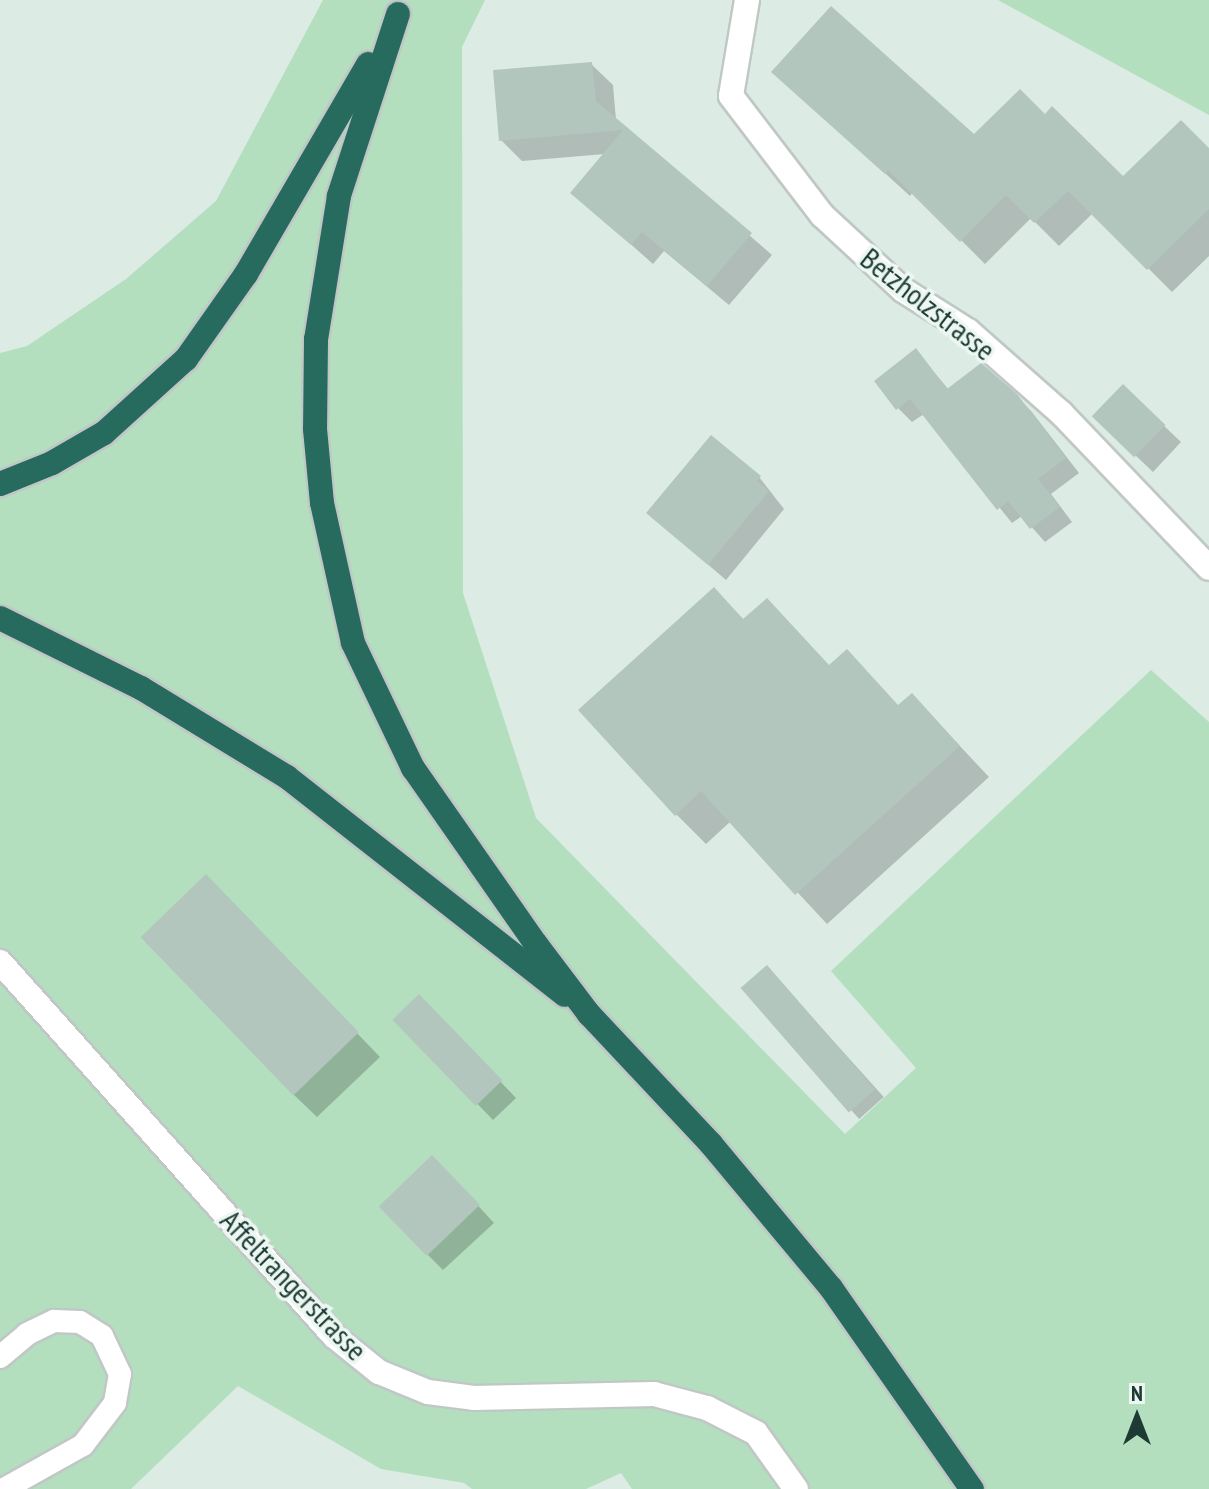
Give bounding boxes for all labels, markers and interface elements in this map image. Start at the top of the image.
street label: Betzholzstrasse [854,240,1002,368]
street label: Affeltrangerstrasse [213,1202,375,1368]
north arrow [1097,1377,1177,1457]
text: N [1131,1379,1143,1407]

